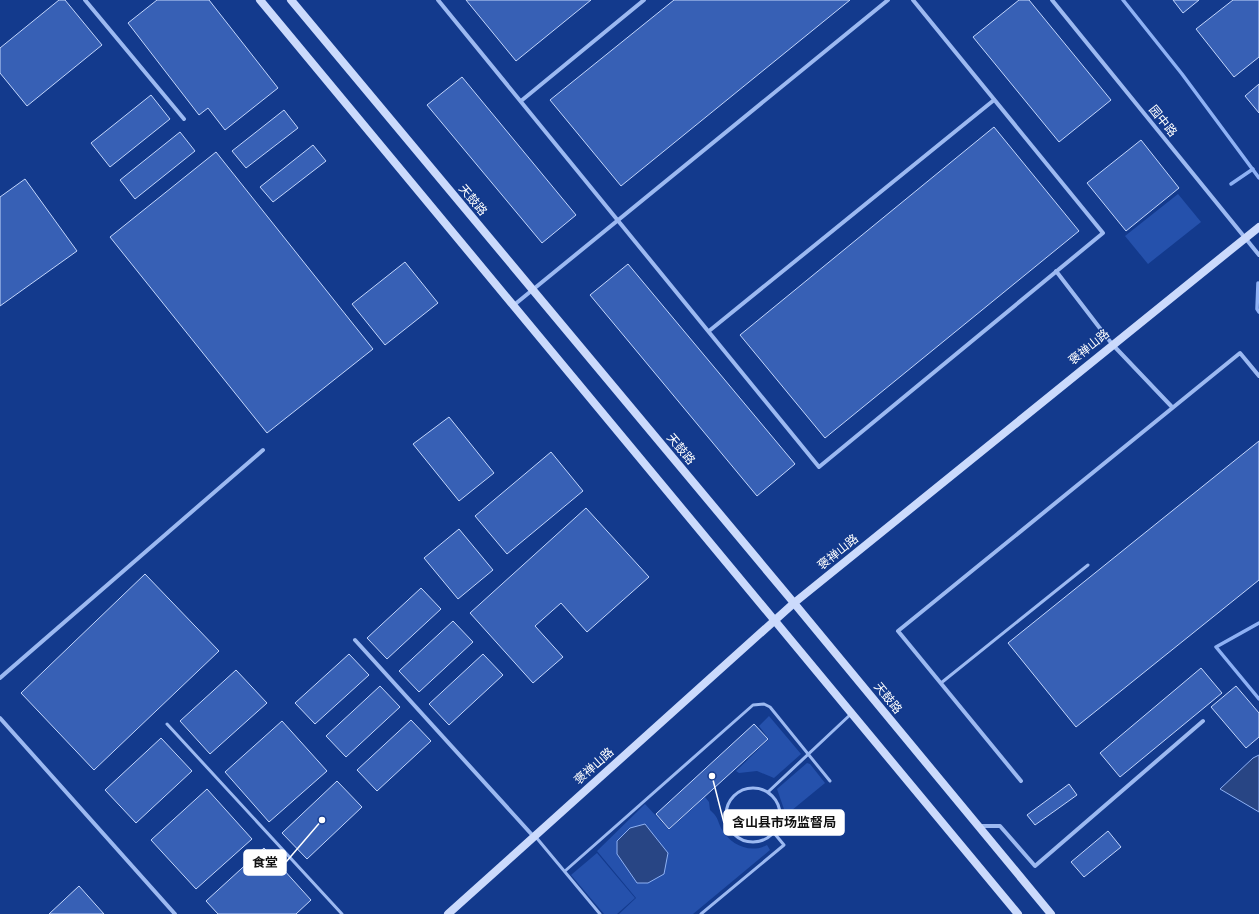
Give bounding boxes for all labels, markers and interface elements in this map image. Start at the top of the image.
street label: 园中路 [1147,102,1181,139]
street label: 天鼓路 [457,181,491,218]
street label: 褒禅山路 [1065,326,1111,367]
street label: 天鼓路 [665,430,699,467]
street label: 褒禅山路 [814,531,860,572]
street label: 天鼓路 [872,679,906,716]
street label: 褒禅山路 [571,744,616,787]
callout: 含山县市场监督局 [724,810,844,835]
text: 含山县市场监督局 [732,814,836,830]
callout: 食堂 [244,850,286,875]
text: 食堂 [252,854,278,870]

